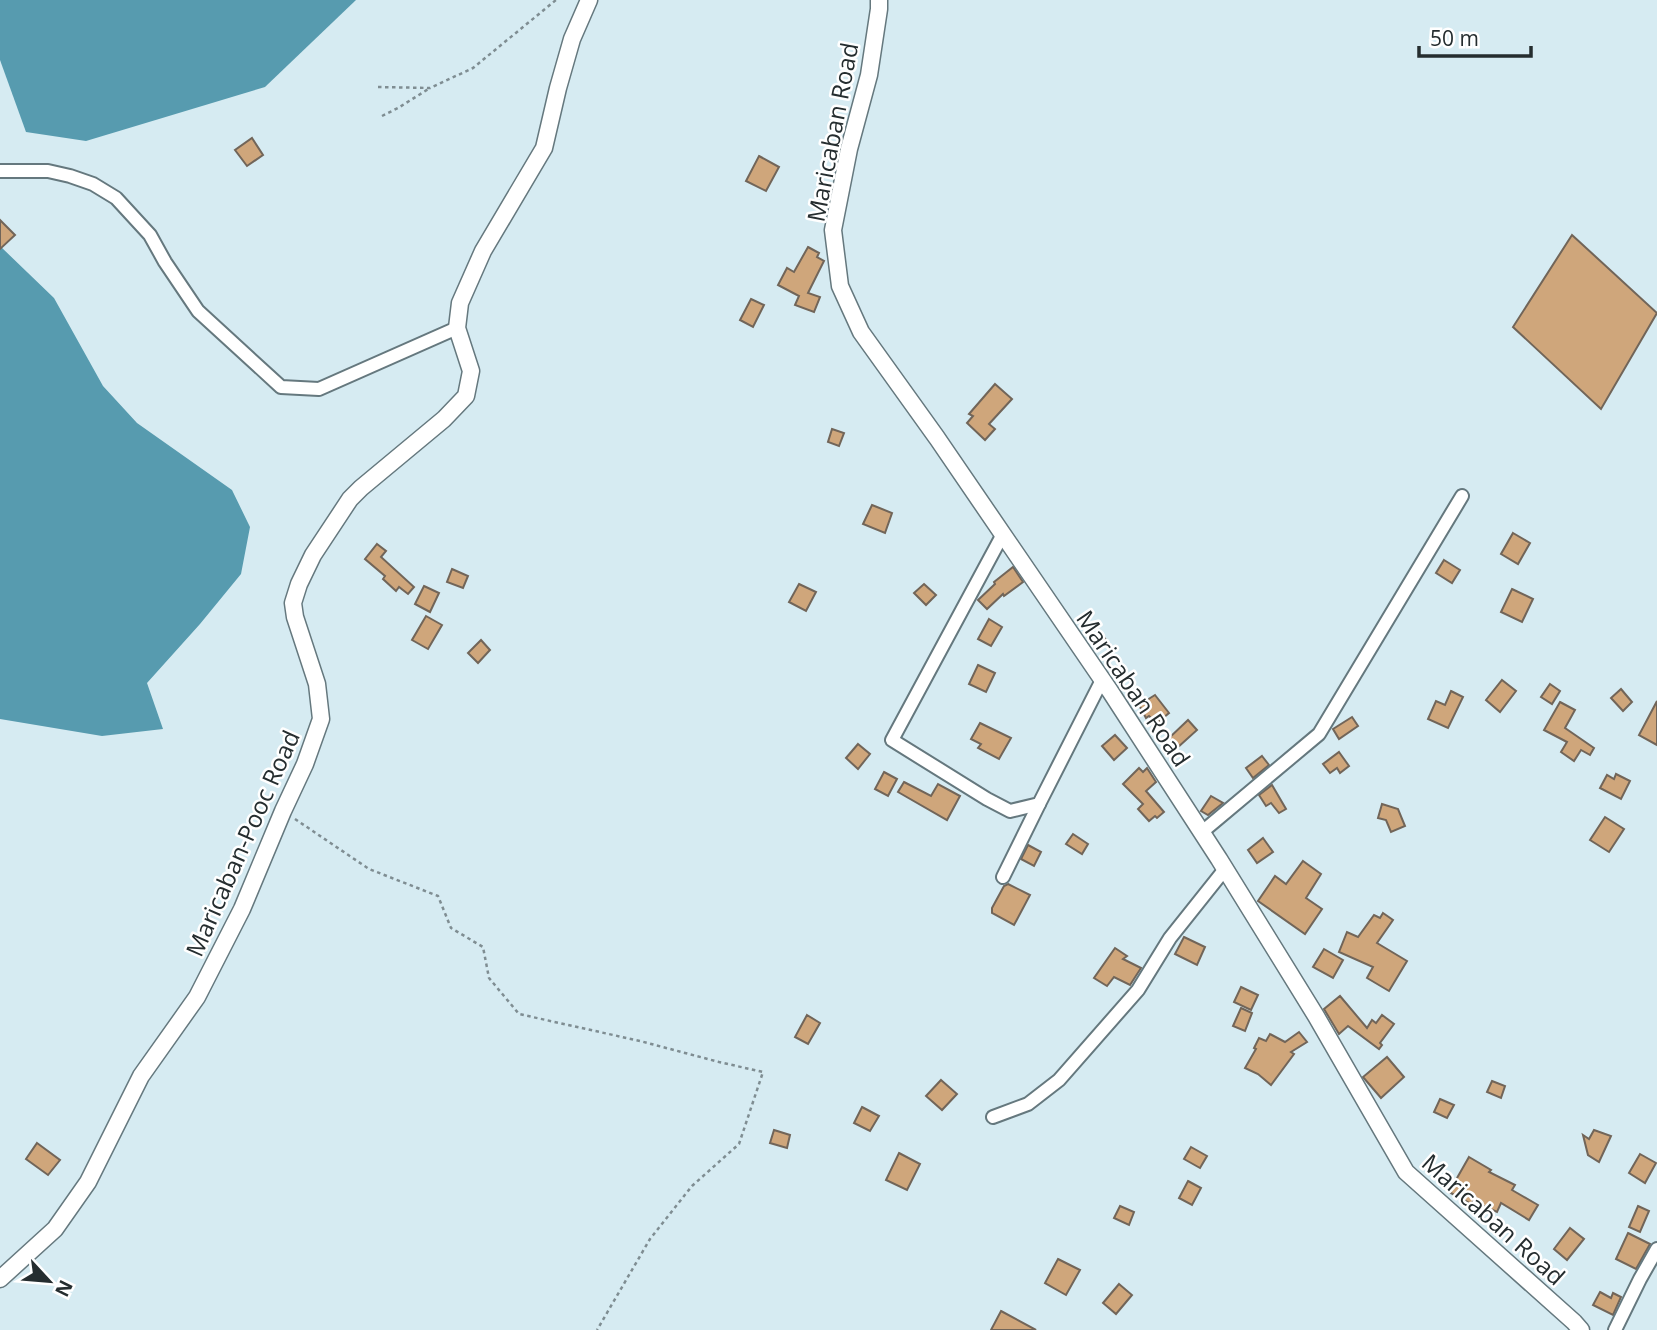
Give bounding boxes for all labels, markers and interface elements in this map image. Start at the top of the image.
scale bar [1419,14,1531,58]
text: 50 m [1430,24,1479,52]
street label: Maricaban Road [798,40,866,224]
street label: Maricaban Road [1069,603,1199,773]
street label: Maricaban-Pooc Road [177,725,307,961]
street label: Maricaban Road [1415,1146,1573,1292]
north arrow [14,1246,84,1316]
text: N [49,1276,79,1301]

